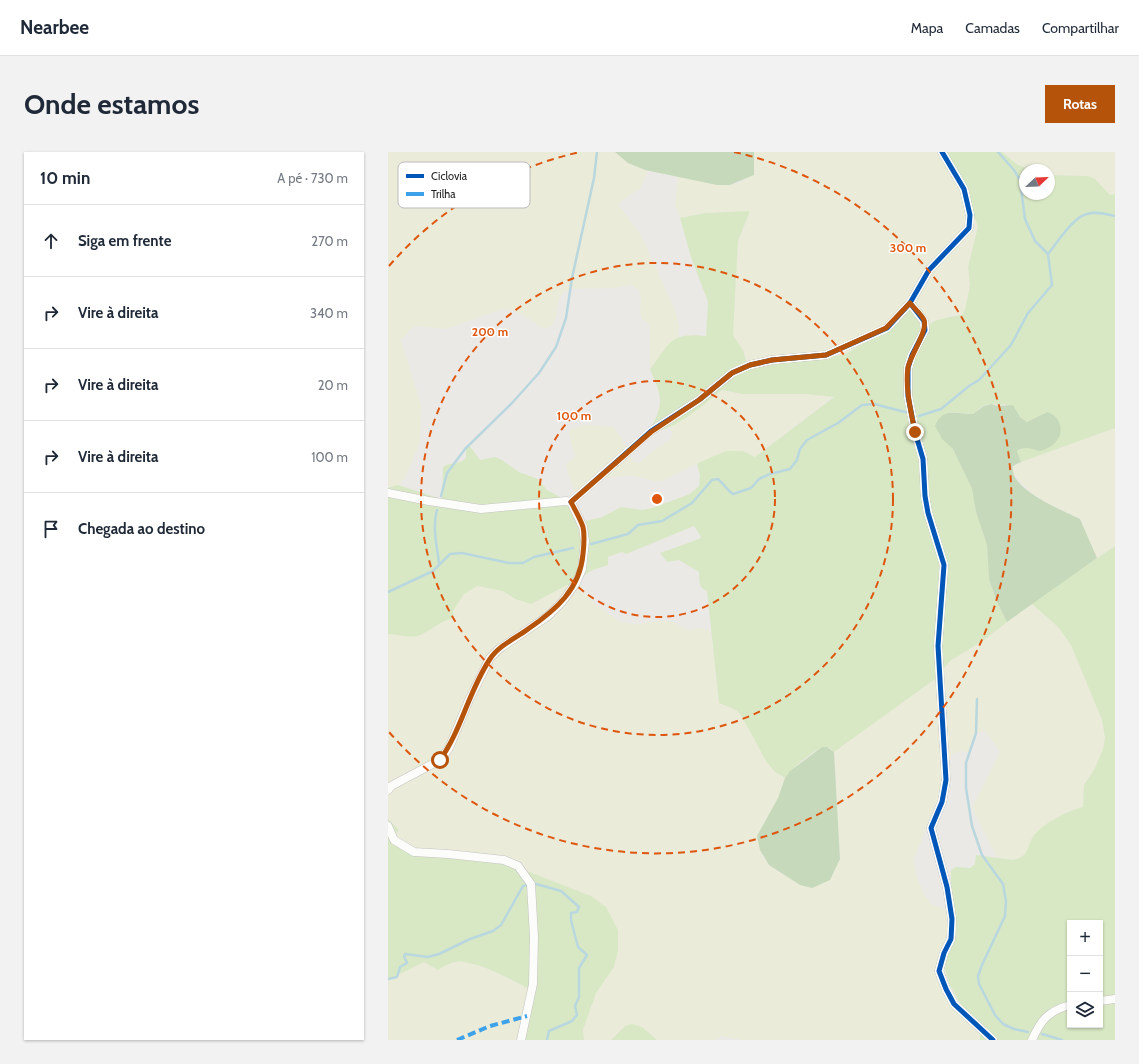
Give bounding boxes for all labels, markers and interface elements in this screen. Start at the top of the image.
text: Nearbee [20,16,89,39]
text: Mapa [911,19,943,37]
text: Camadas [965,19,1020,37]
text: Compartilhar [1042,19,1119,37]
button: Rotas [1045,85,1115,123]
text: Onde estamos [24,87,199,121]
legend [398,162,530,208]
north arrow [1019,164,1055,200]
text: 10 min [40,168,90,188]
text: Ciclovia [431,169,468,183]
text: A pé · 730 m [277,170,348,186]
text: Trilha [431,187,456,201]
icon: ahead [40,230,62,252]
text: Siga em frente [78,232,171,250]
text: 270 m [311,233,348,249]
text: 300 m [890,240,926,255]
icon: right [40,302,62,324]
text: Vire à direita [78,304,159,322]
text: 340 m [310,305,348,321]
text: 200 m [472,324,508,339]
icon: right [40,374,62,396]
text: Vire à direita [78,376,159,394]
text: 20 m [318,377,348,393]
text: 100 m [557,408,591,423]
route end [906,423,924,441]
icon: right [40,446,62,468]
text: Vire à direita [78,448,159,466]
text: 100 m [311,449,348,465]
centre of rings [650,492,664,506]
icon: arrive [40,518,62,540]
text: Chegada ao destino [78,520,205,538]
route start [431,751,449,769]
map controls [1067,920,1103,1028]
button: + [1067,920,1103,956]
button: − [1067,956,1103,992]
button: layers [1067,992,1103,1028]

